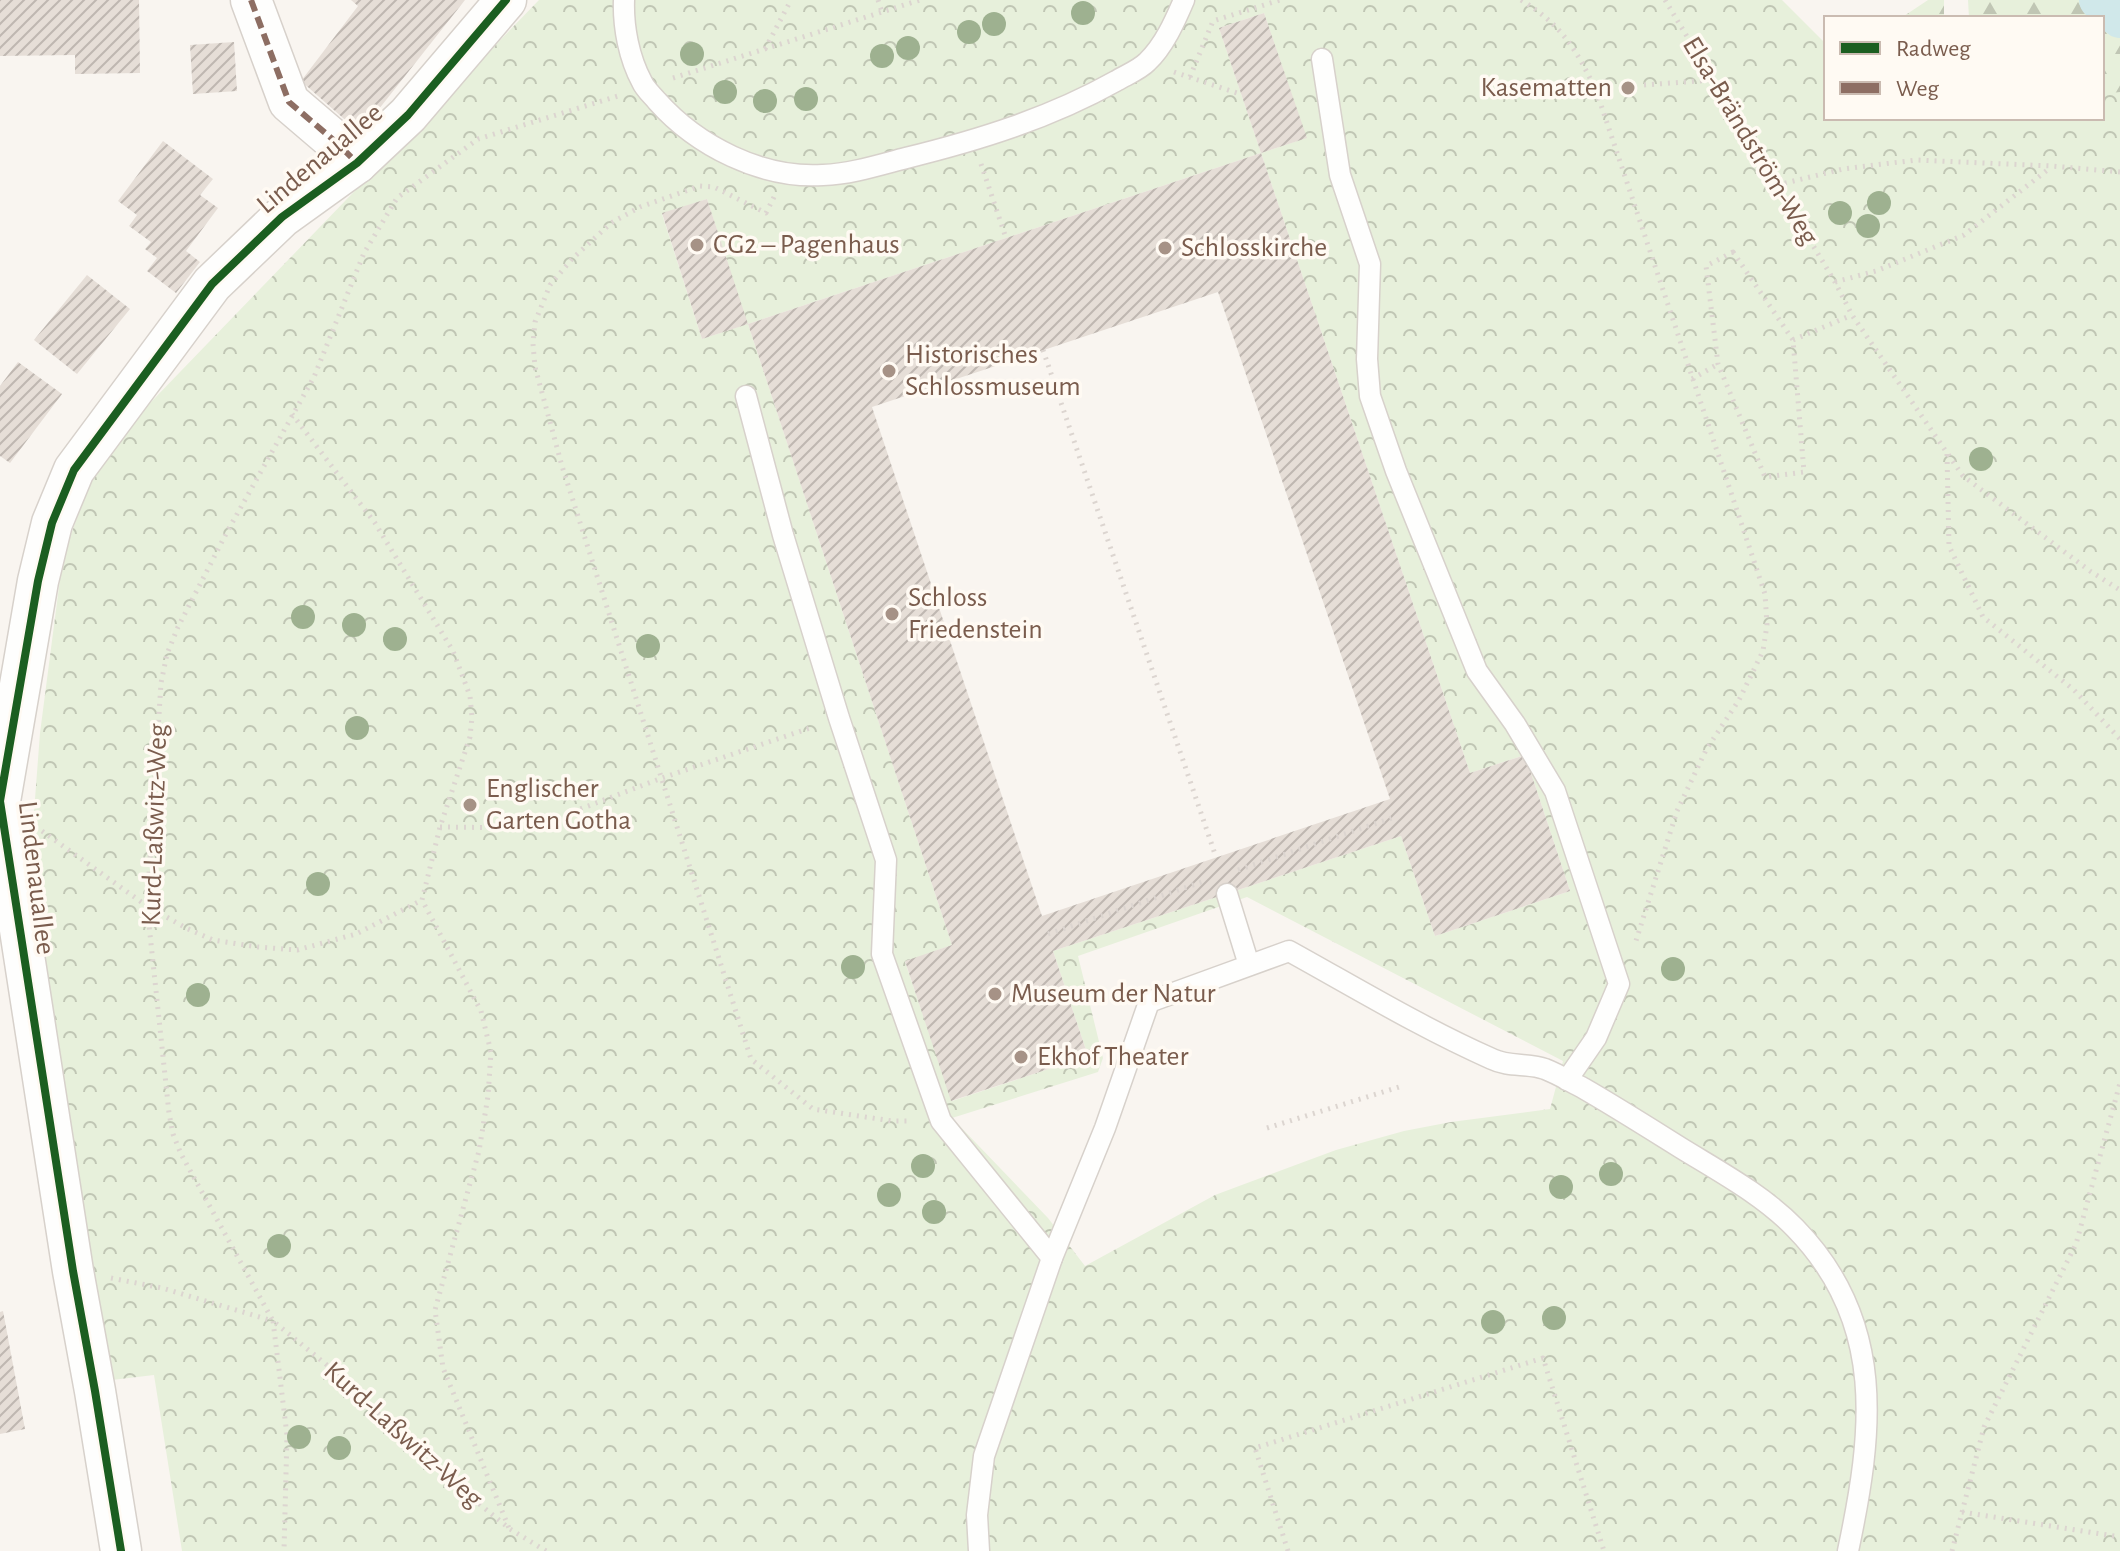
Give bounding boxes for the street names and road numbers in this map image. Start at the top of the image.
street label: Elsa-Brändström-Weg [1677,32,1823,250]
street label: Lindenauallee [252,99,388,219]
street label: Kurd-Laßwitz-Weg [137,723,173,927]
street label: Lindenauallee [13,800,59,956]
street label: Kurd-Laßwitz-Weg [318,1357,488,1513]

